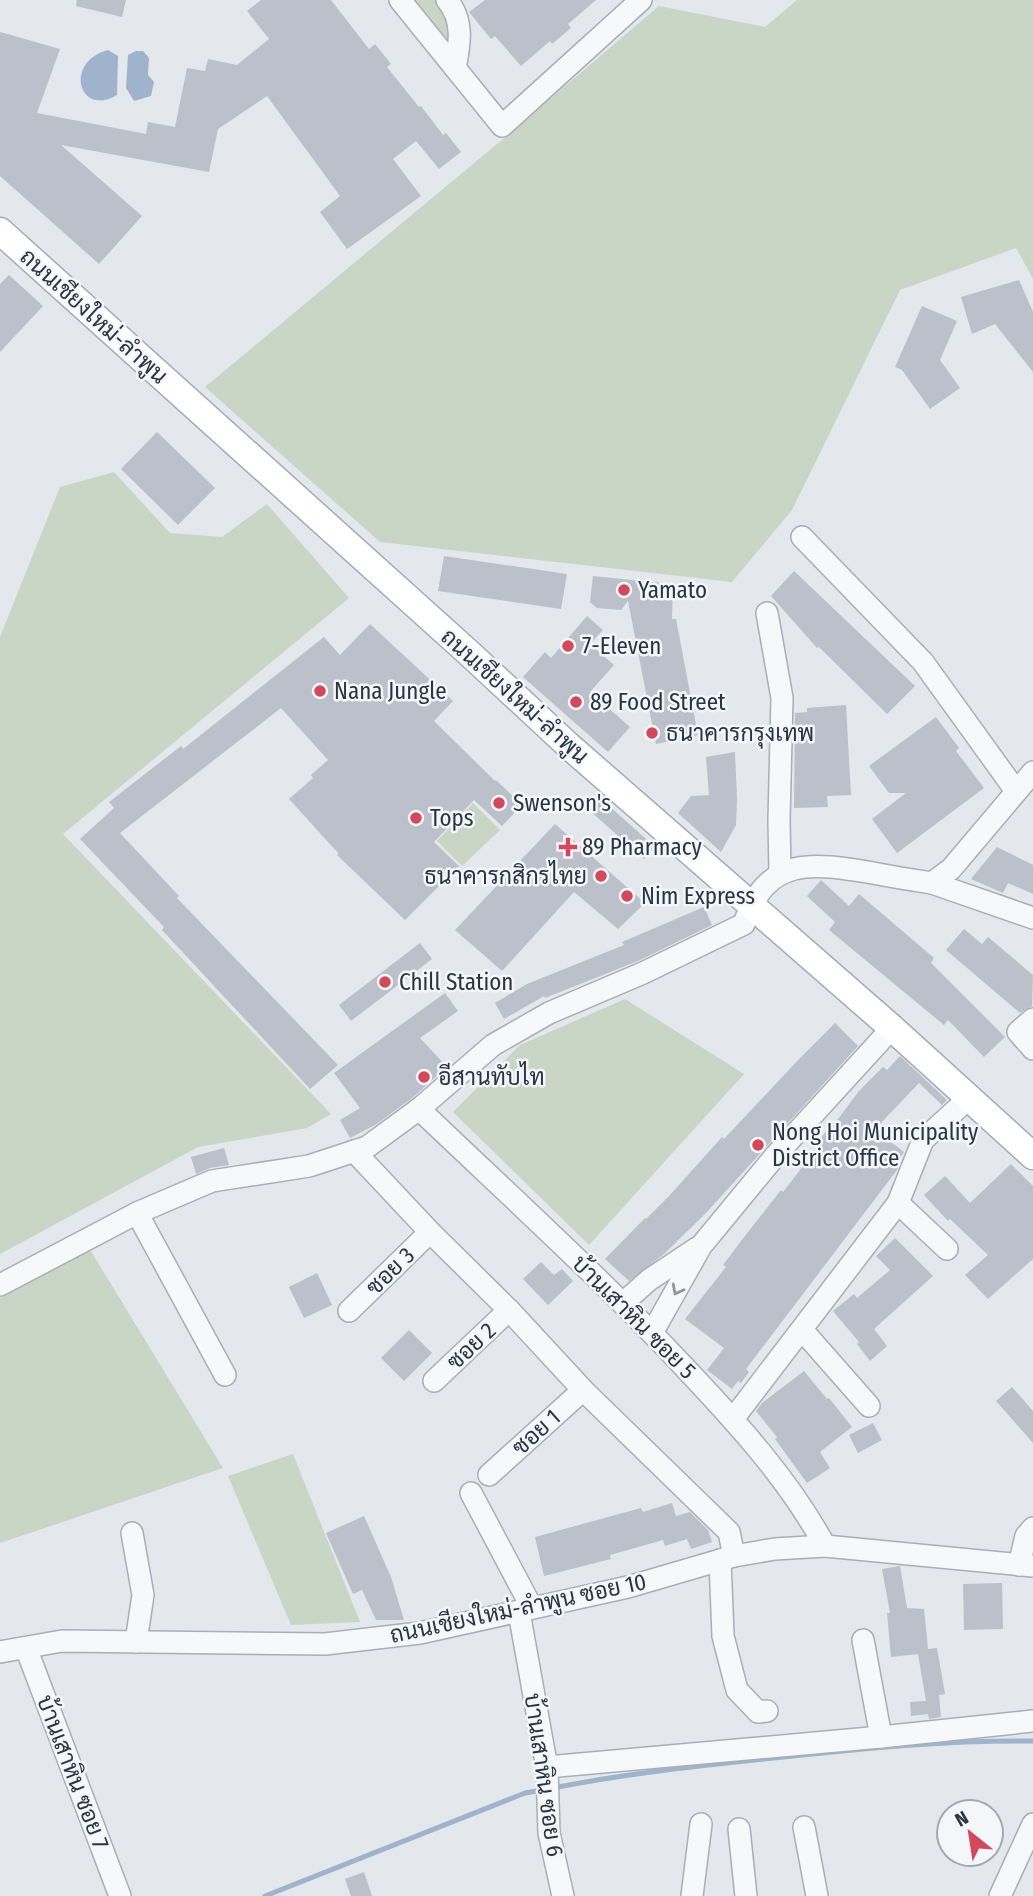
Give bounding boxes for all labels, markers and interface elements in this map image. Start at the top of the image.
street label: ถนนเชียงใหม่-ลำพูน [12,241,175,392]
place label: Yamato [638,576,707,604]
marker: Yamato [616,582,632,598]
street label: ถนนเชียงใหม่-ลำพูน [433,621,596,772]
place label: 7-Eleven [582,632,661,660]
marker: 7-Eleven [560,638,576,654]
place label: Nana Jungle [334,677,447,705]
marker: Nana Jungle [312,683,328,699]
place label: 89 Food Street [590,688,726,716]
marker: 89 Food Street [568,694,584,710]
place label: ธนาคารกรุงเทพ [666,719,814,749]
marker: ธนาคารกรุงเทพ [644,725,660,741]
place label: Swenson's [513,789,611,817]
marker: Swenson's [491,795,507,811]
place label: Tops [430,804,474,832]
marker: Tops [408,810,424,826]
place label: 89 Pharmacy [582,833,703,861]
marker: 89 Pharmacy [560,839,576,855]
place label: ธนาคารกสิกรไทย [424,860,587,890]
marker: ธนาคารกสิกรไทย [593,868,609,884]
place label: Nim Express [641,882,755,910]
marker: Nim Express [619,888,635,904]
place label: Chill Station [399,968,514,996]
marker: Chill Station [377,974,393,990]
place label: อีสานทับไท [438,1061,545,1091]
marker: อีสานทับไท [416,1069,432,1085]
place label: Nong Hoi Municipality District Office [772,1118,979,1172]
marker: Nong Hoi Municipality District Office [750,1137,766,1153]
street label: ซอย 3 [360,1241,420,1301]
street label: บ้านเสาหิน ซอย 5 [566,1248,703,1385]
one-way arrow [672,1283,685,1295]
street label: ซอย 2 [441,1317,501,1375]
street label: ซอย 1 [506,1403,566,1461]
street label: ถนนเชียงใหม่-ลำพูน ซอย 10 [387,1565,649,1652]
street label: บ้านเสาหิน ซอย 7 [31,1691,116,1853]
street label: บ้านเสาหิน ซอย 6 [519,1691,570,1858]
north arrow [935,1798,1005,1868]
text: N [951,1806,972,1832]

